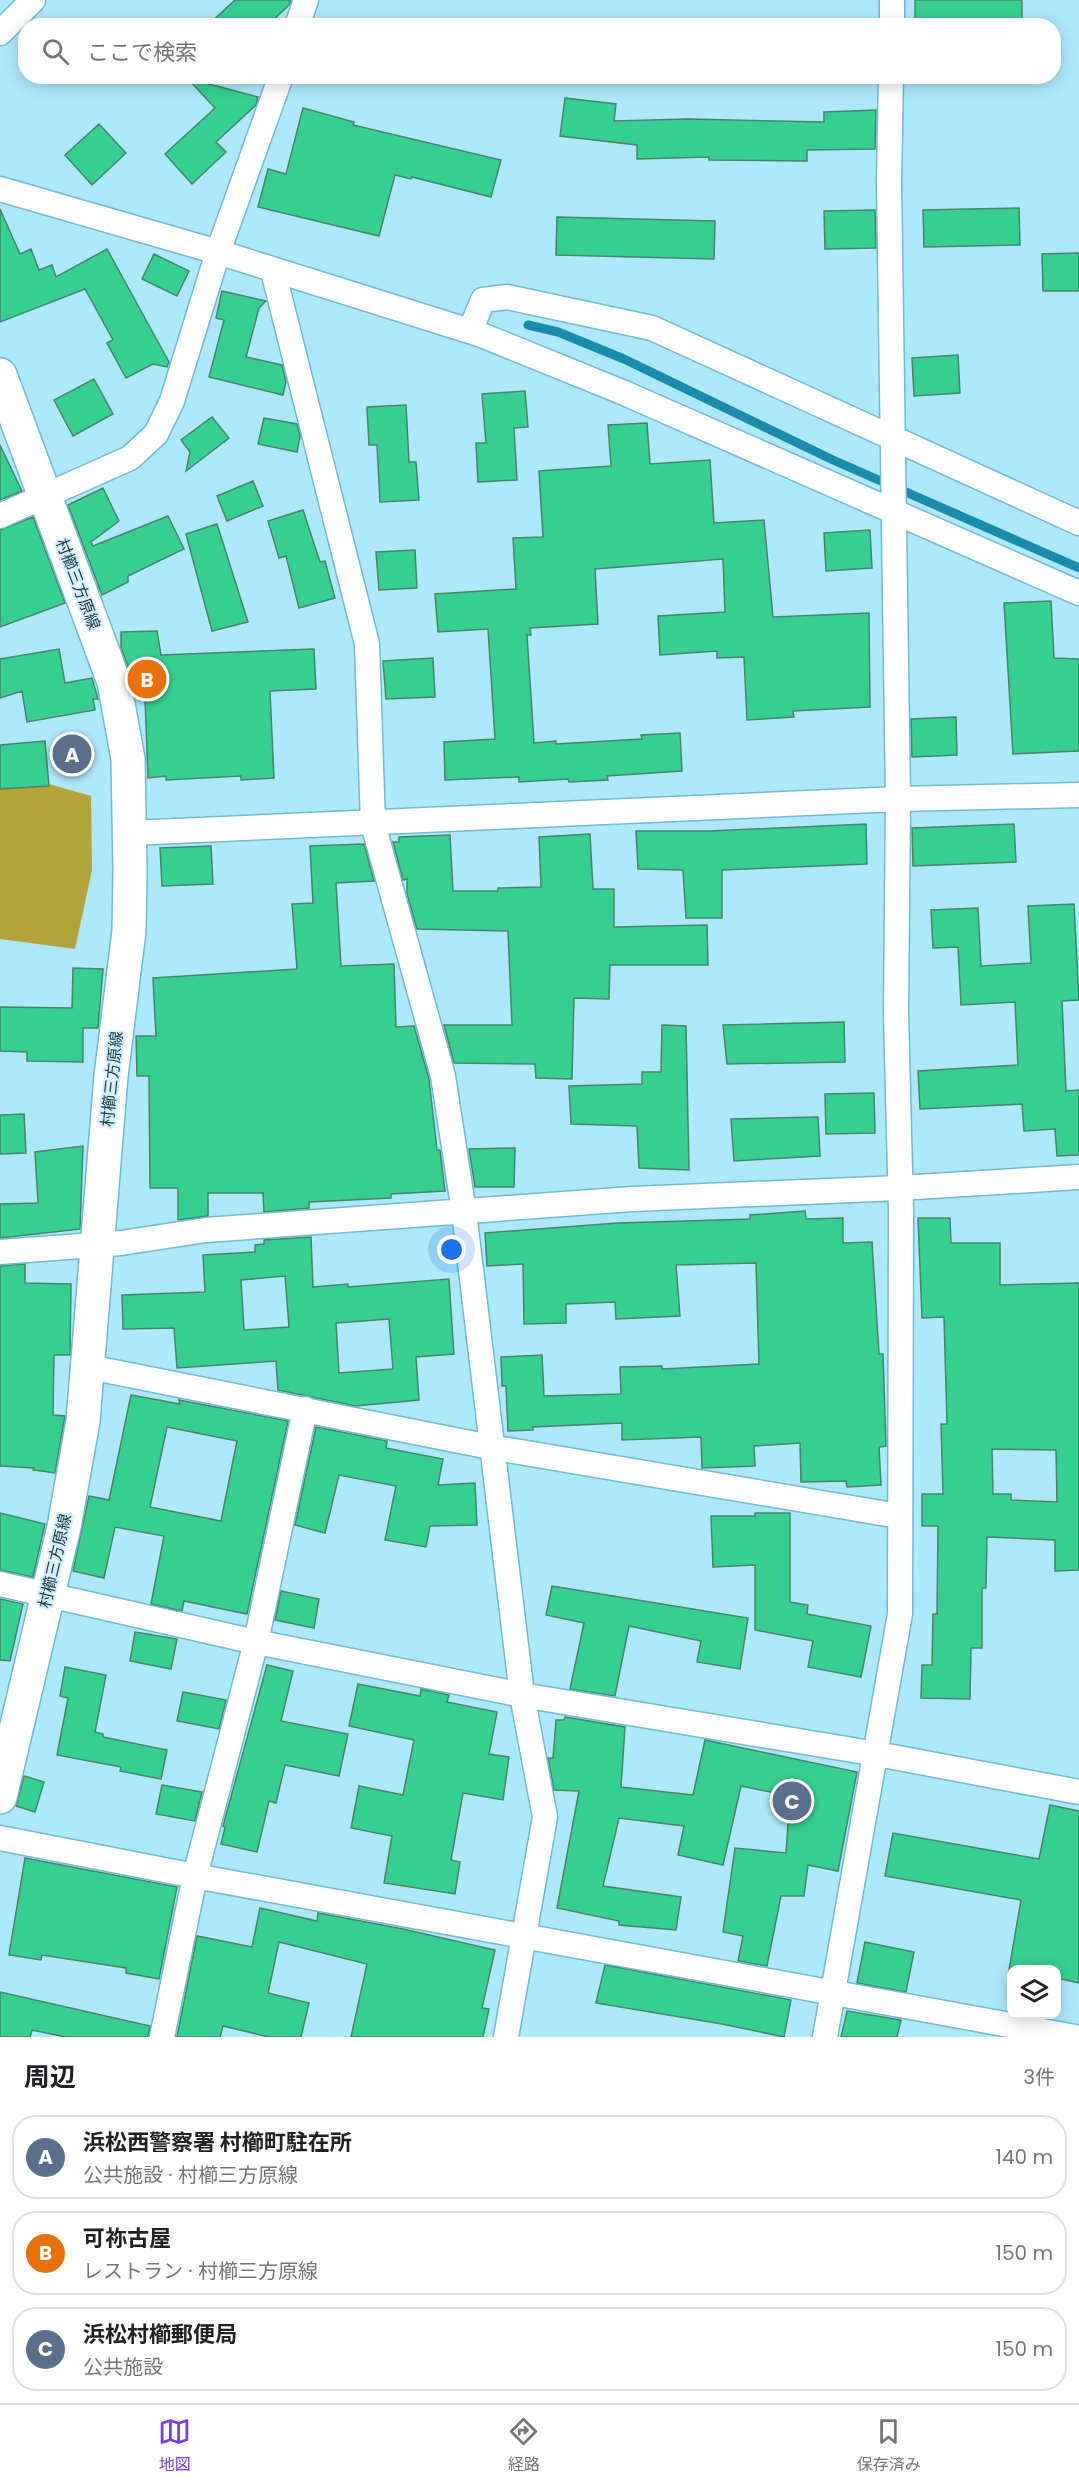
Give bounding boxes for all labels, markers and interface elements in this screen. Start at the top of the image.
search box [18,18,1061,84]
icon: search [39,35,72,68]
text: ここで検索 [87,37,197,68]
street label: 村櫛三方原線 [50,535,106,633]
pin: B [128,656,166,702]
pin: A [52,732,92,777]
street label: 村櫛三方原線 [96,1030,128,1128]
your location [437,1235,466,1264]
street label: 村櫛三方原線 [33,1512,77,1610]
pin: C [772,1778,812,1824]
map controls [1007,1965,1061,2019]
button: layers [1007,1965,1061,2019]
text: 周辺 [24,2059,76,2095]
text: 3件 [1023,2063,1055,2091]
text: 浜松西警察署 村櫛町駐在所 [83,2127,352,2158]
text: A [38,2143,53,2171]
text: 140 m [996,2143,1053,2171]
text: 公共施設 · 村櫛三方原線 [83,2161,298,2189]
text: 可祢古屋 [83,2223,171,2254]
text: B [39,2239,52,2267]
text: 150 m [996,2239,1053,2267]
text: レストラン · 村櫛三方原線 [83,2257,318,2285]
text: 浜松村櫛郵便局 [83,2319,237,2350]
text: C [38,2335,53,2363]
text: 150 m [996,2335,1053,2363]
text: 公共施設 [83,2353,163,2381]
tab: 地図 [158,2415,191,2477]
tab: 経路 [507,2415,540,2477]
tab: 保存済み [857,2415,921,2477]

